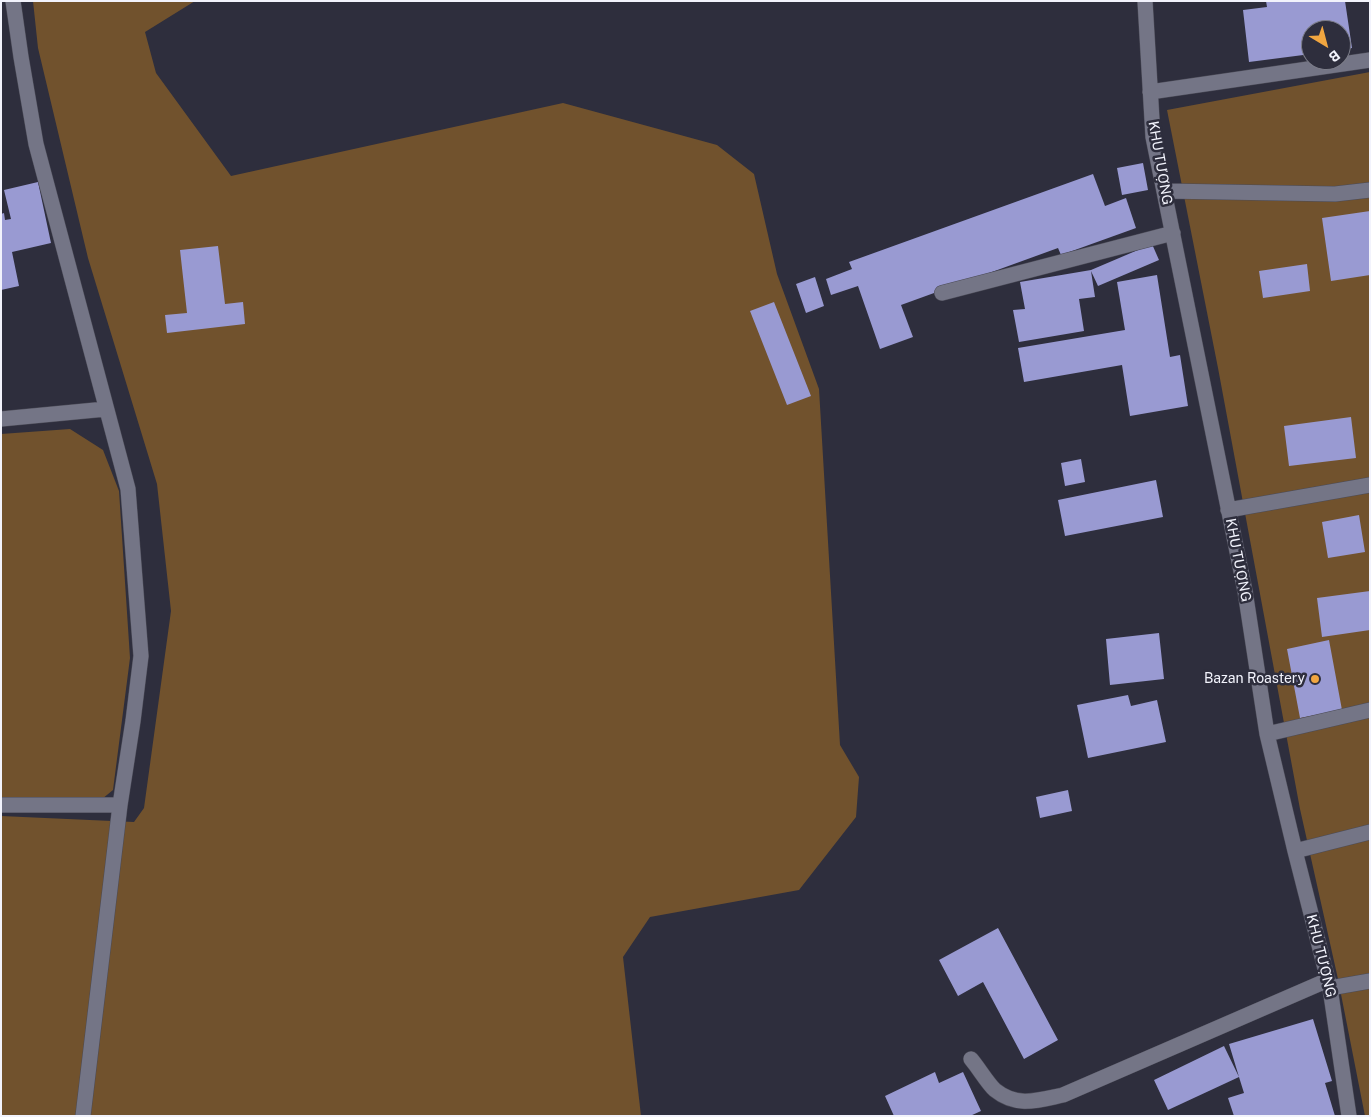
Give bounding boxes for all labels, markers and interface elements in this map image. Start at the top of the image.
north arrow [1301,20,1351,70]
text: B [1326,47,1343,65]
street label: KHU TƯỢNG [1144,120,1176,206]
street label: KHU TƯỢNG [1222,517,1254,603]
place label: Bazan Roastery [1204,671,1305,687]
marker: Bazan Roastery [1309,673,1321,685]
street label: KHU TƯỢNG [1303,913,1339,999]

